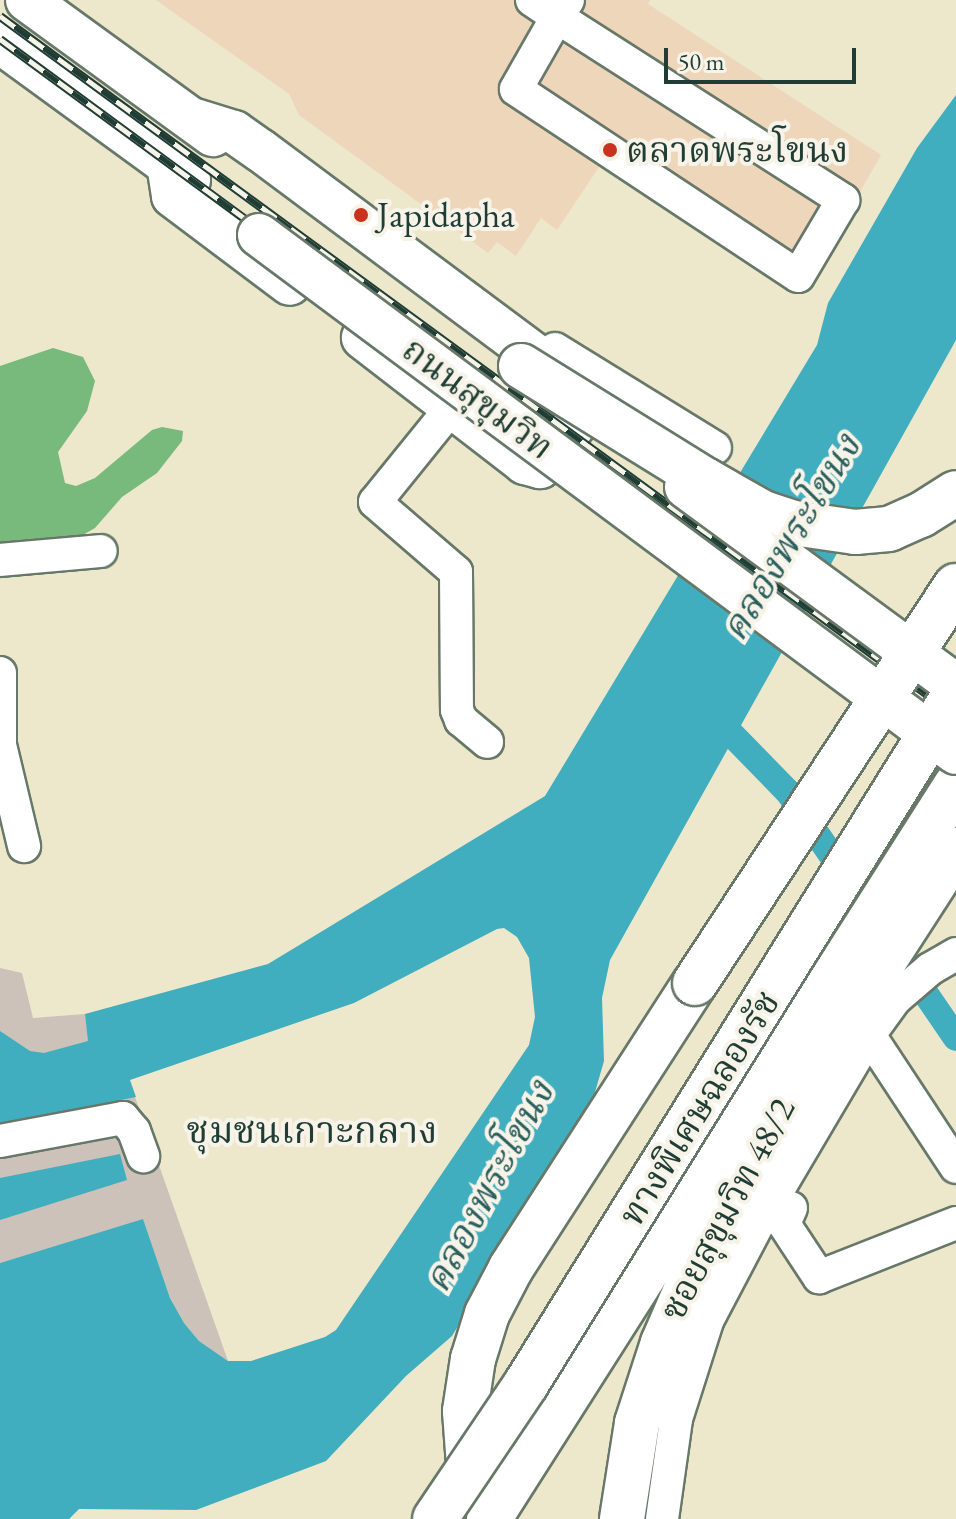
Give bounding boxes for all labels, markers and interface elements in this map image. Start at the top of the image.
scale bar [668,32,860,82]
text: 50 m [678,46,725,77]
place label: ตลาดพระโขนง [626,128,848,172]
marker: ตลาดพระโขนง [601,141,619,159]
place label: Japidapha [377,193,515,237]
marker: Japidapha [352,206,370,224]
street label: ถนนสุขุมวิท [394,327,562,469]
water label: คลองพระโขนง [711,426,869,648]
street label: ทางพิเศษฉลองรัช [609,983,789,1233]
water label: คลองพระโขนง [413,1073,563,1299]
street label: ซอยสุขุมวิท 48/2 [650,1090,804,1328]
district label: ชุมชนเกาะกลาง [187,1107,437,1153]

